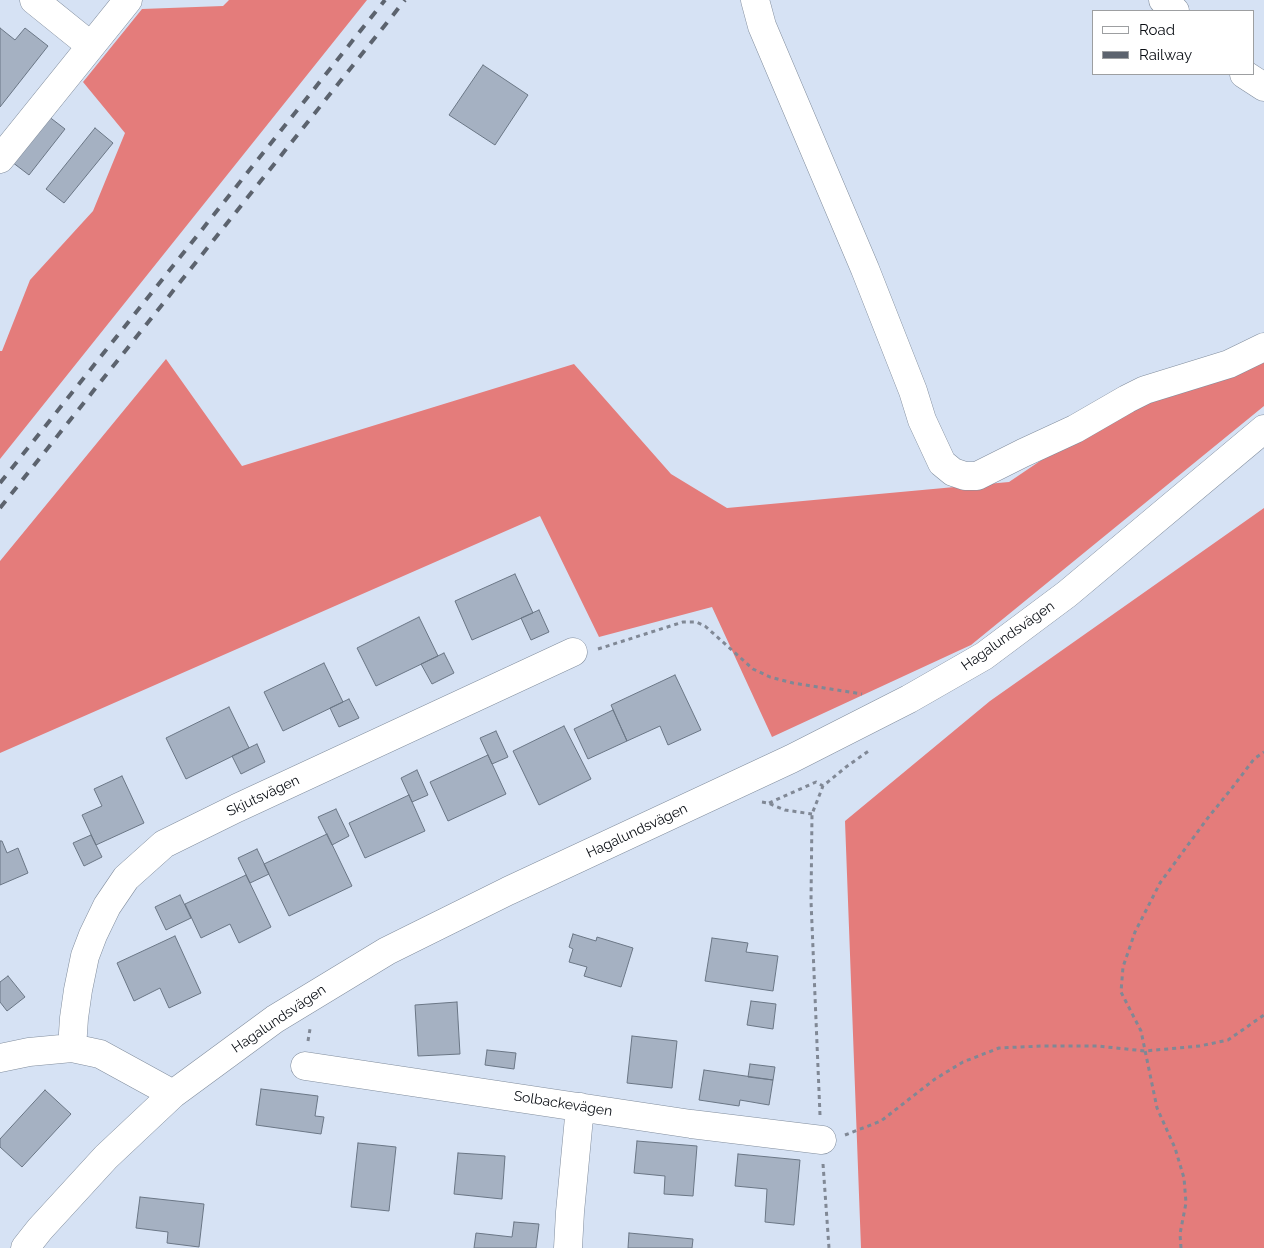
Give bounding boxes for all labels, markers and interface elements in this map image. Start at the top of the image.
legend [1092,10,1254,75]
text: Road [1139,21,1175,39]
text: Railway [1139,46,1192,64]
street label: Hagalundsvägen [958,598,1058,674]
street label: Skjutsvägen [224,772,302,820]
street label: Hagalundsvägen [584,800,690,862]
street label: Hagalundsvägen [229,981,329,1057]
street label: Solbackevägen [513,1088,613,1120]

